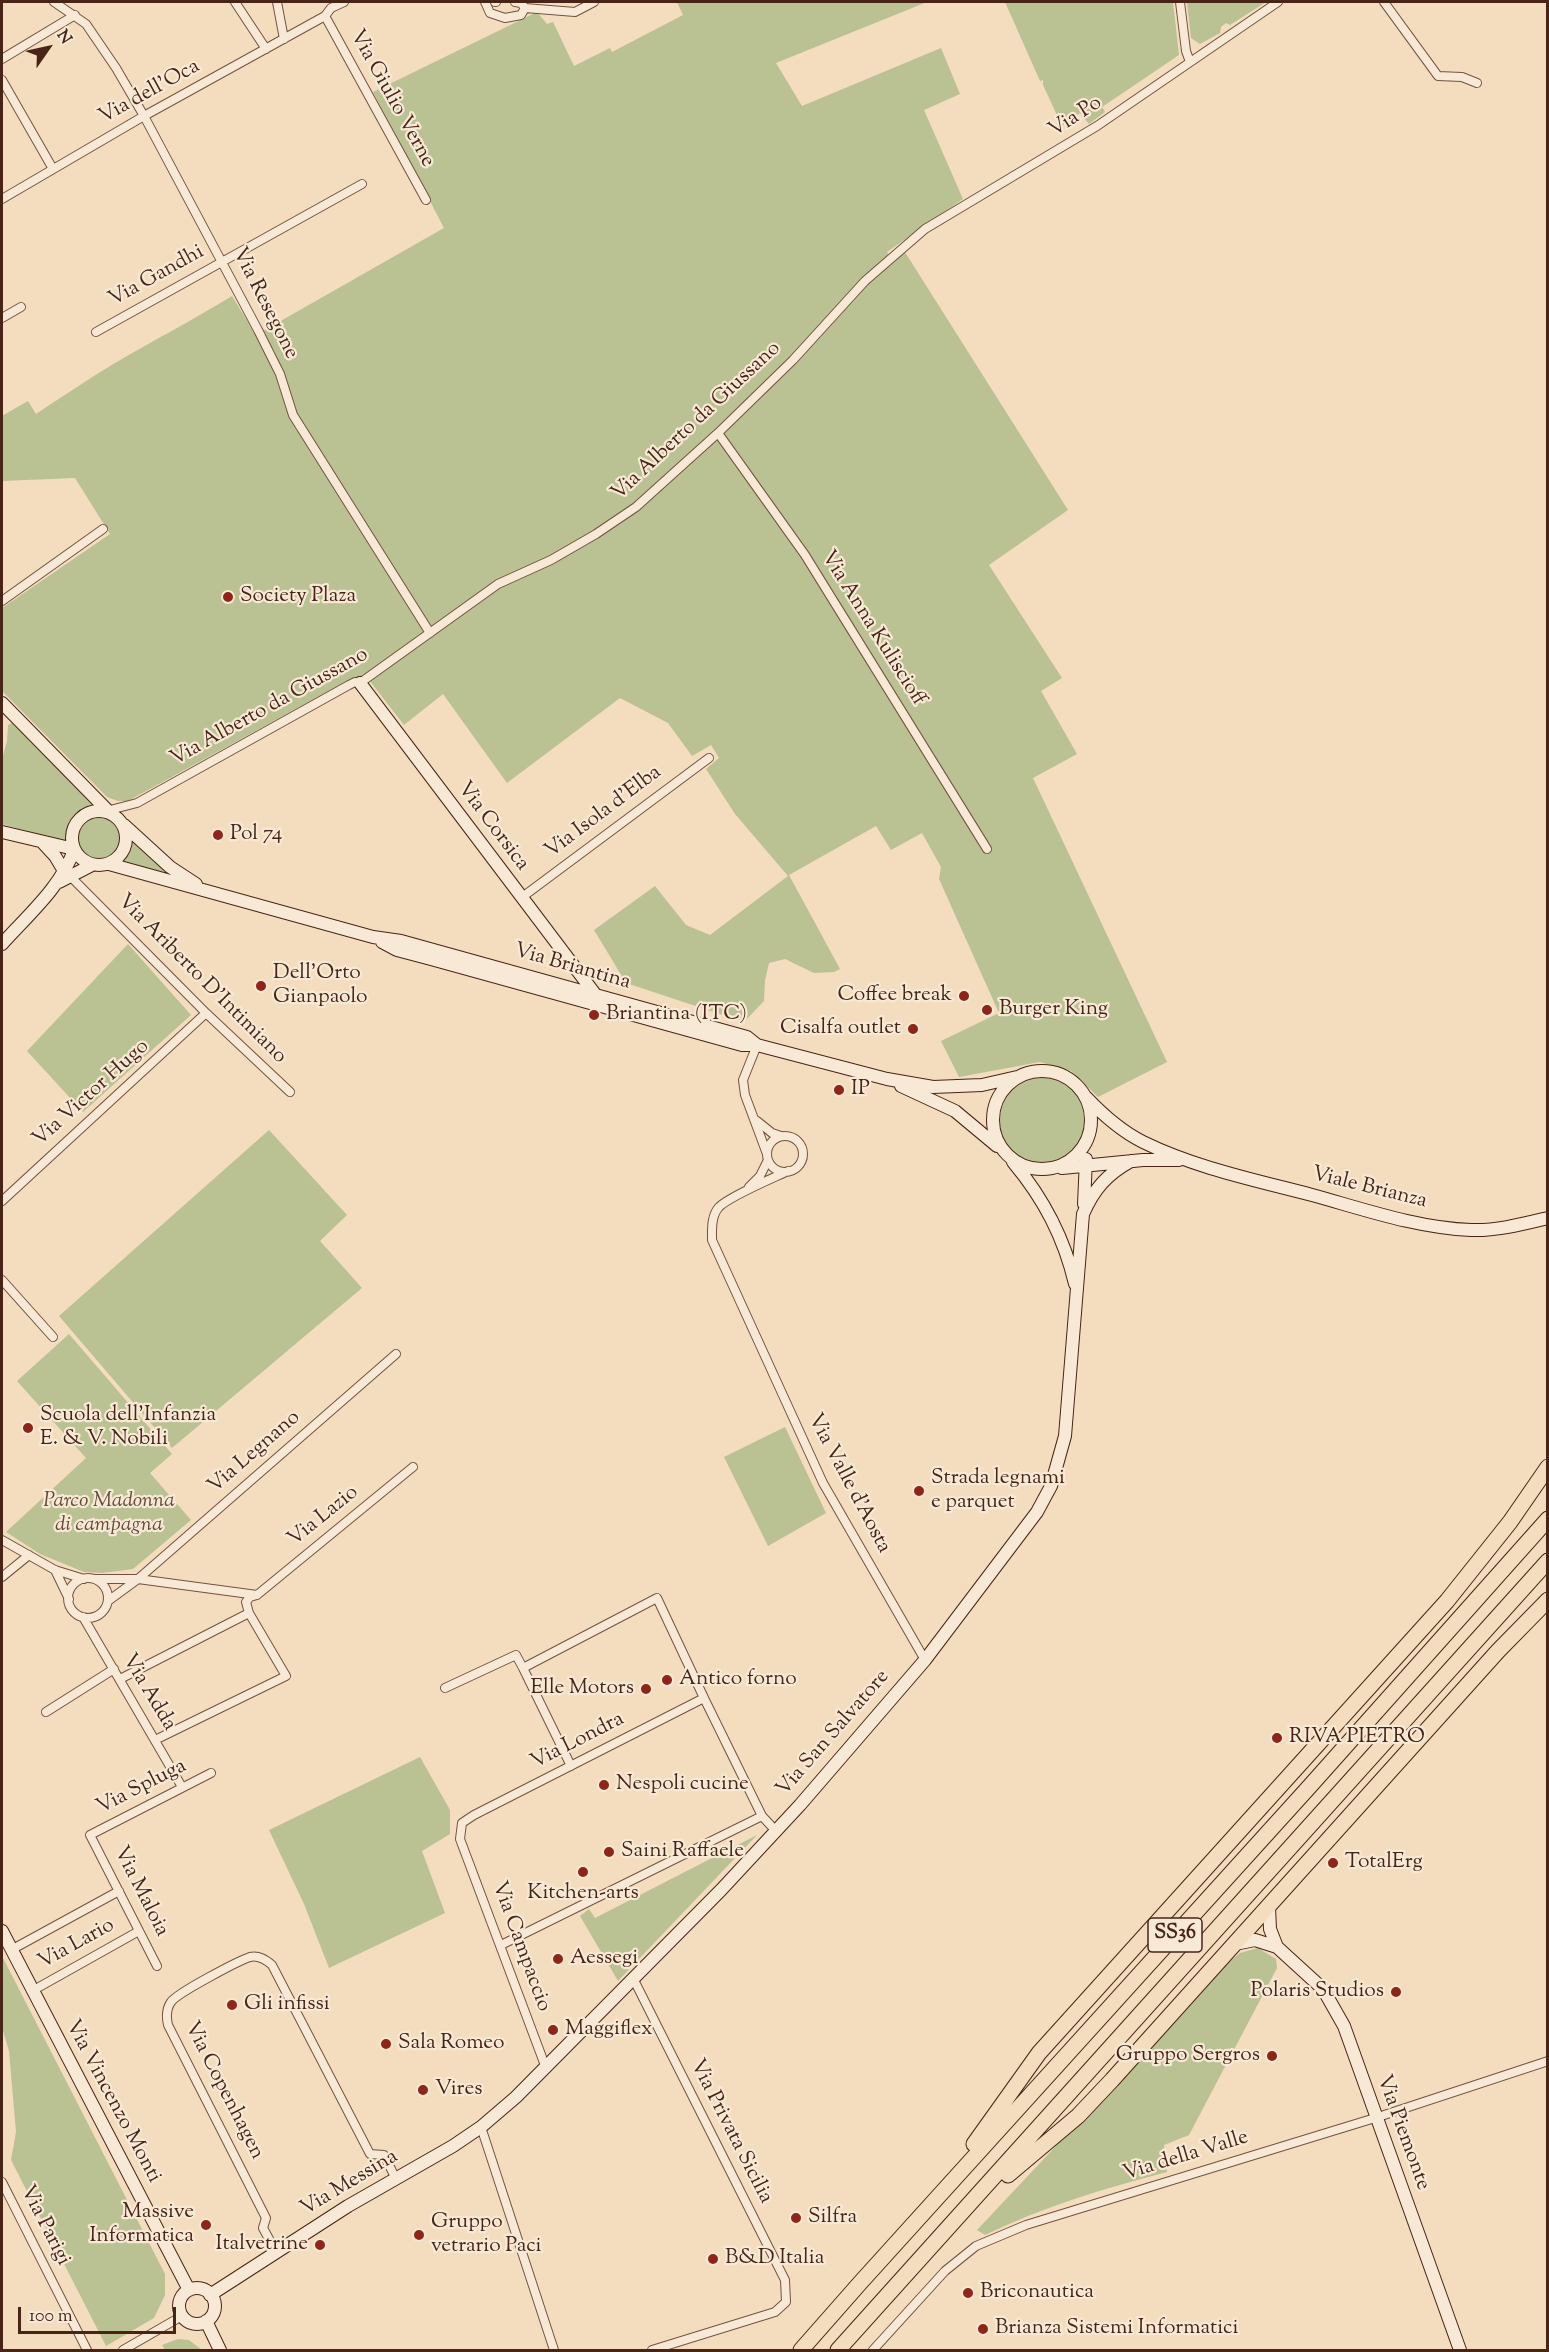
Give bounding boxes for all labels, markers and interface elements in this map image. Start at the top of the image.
north arrow [18,18,78,78]
text: N [50,26,76,49]
street label: Via Giulio Verne [343,26,439,172]
street label: Via dell'Oca [95,55,205,131]
street label: Via Po [1045,92,1107,144]
street label: Via Gandhi [105,241,209,313]
street label: Via Resegone [225,244,303,364]
street label: Via Alberto da Giussano [607,337,787,507]
street label: Via Anna Kuliscioff [814,547,930,711]
place label: Society Plaza [240,584,356,610]
marker: Society Plaza [221,590,235,604]
street label: Via Alberto da Giussano [167,643,373,773]
street label: Via Isola d'Elba [541,761,667,865]
street label: Via Corsica [450,778,534,876]
place label: Pol 74 [230,822,282,848]
marker: Pol 74 [211,828,225,842]
street label: Via Ariberto D'Intimiano [111,890,291,1070]
street label: Via Briantina [511,939,633,997]
place label: Dell'Orto Gianpaolo [273,961,368,1011]
marker: Dell'Orto Gianpaolo [254,979,268,993]
place label: Coffee break [838,983,952,1009]
marker: Coffee break [957,989,971,1003]
place label: Burger King [999,997,1108,1023]
place label: Briantina (ITC) [606,1002,747,1028]
marker: Burger King [980,1003,994,1017]
marker: Briantina (ITC) [587,1008,601,1022]
place label: Cisalfa outlet [780,1016,901,1042]
marker: Cisalfa outlet [906,1022,920,1036]
street label: Via Victor Hugo [29,1035,155,1153]
place label: IP [851,1077,870,1103]
marker: IP [832,1083,846,1097]
street label: Viale Brianza [1309,1162,1429,1216]
place label: Scuola dell'Infanzia E. & V. Nobili [40,1403,216,1453]
street label: Via Legnano [204,1406,306,1500]
street label: Via Valle d'Aosta [801,1410,895,1558]
marker: Scuola dell'Infanzia E. & V. Nobili [21,1421,35,1435]
place label: Strada legnami e parquet [931,1466,1065,1516]
street label: Via Lazio [284,1481,364,1553]
marker: Strada legnami e parquet [912,1484,926,1498]
park label: Parco Madonna di campagna [43,1489,175,1539]
street label: Via Adda [115,1650,181,1736]
street label: Via San Salvatore [772,1666,896,1802]
place label: Antico forno [679,1667,797,1693]
marker: Antico forno [660,1673,674,1687]
place label: Elle Motors [530,1676,634,1702]
marker: Elle Motors [639,1682,653,1696]
street label: Via Londra [527,1708,629,1776]
place label: RIVA PIETRO [1289,1725,1425,1751]
marker: RIVA PIETRO [1270,1731,1284,1745]
street label: Via Spluga [93,1755,191,1821]
place label: Nespoli cucine [616,1772,749,1798]
marker: Nespoli cucine [597,1778,611,1792]
place label: Saini Raffaele [621,1839,744,1865]
street label: Via Maloia [107,1843,173,1941]
marker: Saini Raffaele [602,1845,616,1859]
place label: TotalErg [1345,1850,1423,1876]
marker: TotalErg [1326,1856,1340,1870]
marker: Kitchen-arts [576,1865,590,1879]
street label: Via Campaccio [485,1878,555,2016]
place label: Kitchen-arts [527,1881,639,1907]
street label: Via Lario [35,1914,119,1976]
road number: SS36 [1148,1918,1202,1952]
place label: Aessegi [570,1946,638,1972]
marker: Aessegi [551,1952,565,1966]
place label: Polaris Studios [1251,1979,1384,2005]
marker: Polaris Studios [1389,1985,1403,1999]
place label: Gli infissi [244,1992,330,2018]
marker: Gli infissi [225,1998,239,2012]
street label: Via Vincenzo Monti [58,2016,166,2188]
place label: Maggiflex [565,2017,653,2043]
street label: Via Copenhagen [177,2018,269,2164]
marker: Maggiflex [546,2023,560,2037]
place label: Sala Romeo [398,2031,505,2057]
marker: Sala Romeo [379,2037,393,2051]
place label: Gruppo Sergros [1116,2043,1260,2069]
marker: Gruppo Sergros [1265,2049,1279,2063]
street label: Via Privata Sicilia [683,2056,777,2208]
street label: Via Piemonte [1369,2072,1435,2194]
place label: Vires [435,2077,482,2103]
marker: Vires [416,2083,430,2097]
street label: Via della Valle [1120,2126,1252,2188]
street label: Via Messina [297,2145,403,2223]
street label: Via Parigi [13,2182,75,2270]
place label: Massive Informatica [89,2200,194,2250]
place label: Silfra [808,2205,857,2231]
place label: Gruppo vetrario Paci [431,2210,542,2260]
marker: Silfra [789,2211,803,2225]
marker: Massive Informatica [199,2218,213,2232]
marker: Gruppo vetrario Paci [412,2228,426,2242]
place label: Italvetrine [216,2232,308,2258]
marker: Italvetrine [313,2238,327,2252]
place label: B&D Italia [725,2246,824,2272]
marker: B&D Italia [706,2252,720,2266]
place label: Briconautica [980,2280,1094,2306]
marker: Briconautica [961,2286,975,2300]
scale bar [21,2295,178,2333]
text: 100 m [29,2304,73,2330]
place label: Brianza Sistemi Informatici [995,2316,1239,2342]
marker: Brianza Sistemi Informatici [976,2322,990,2336]

